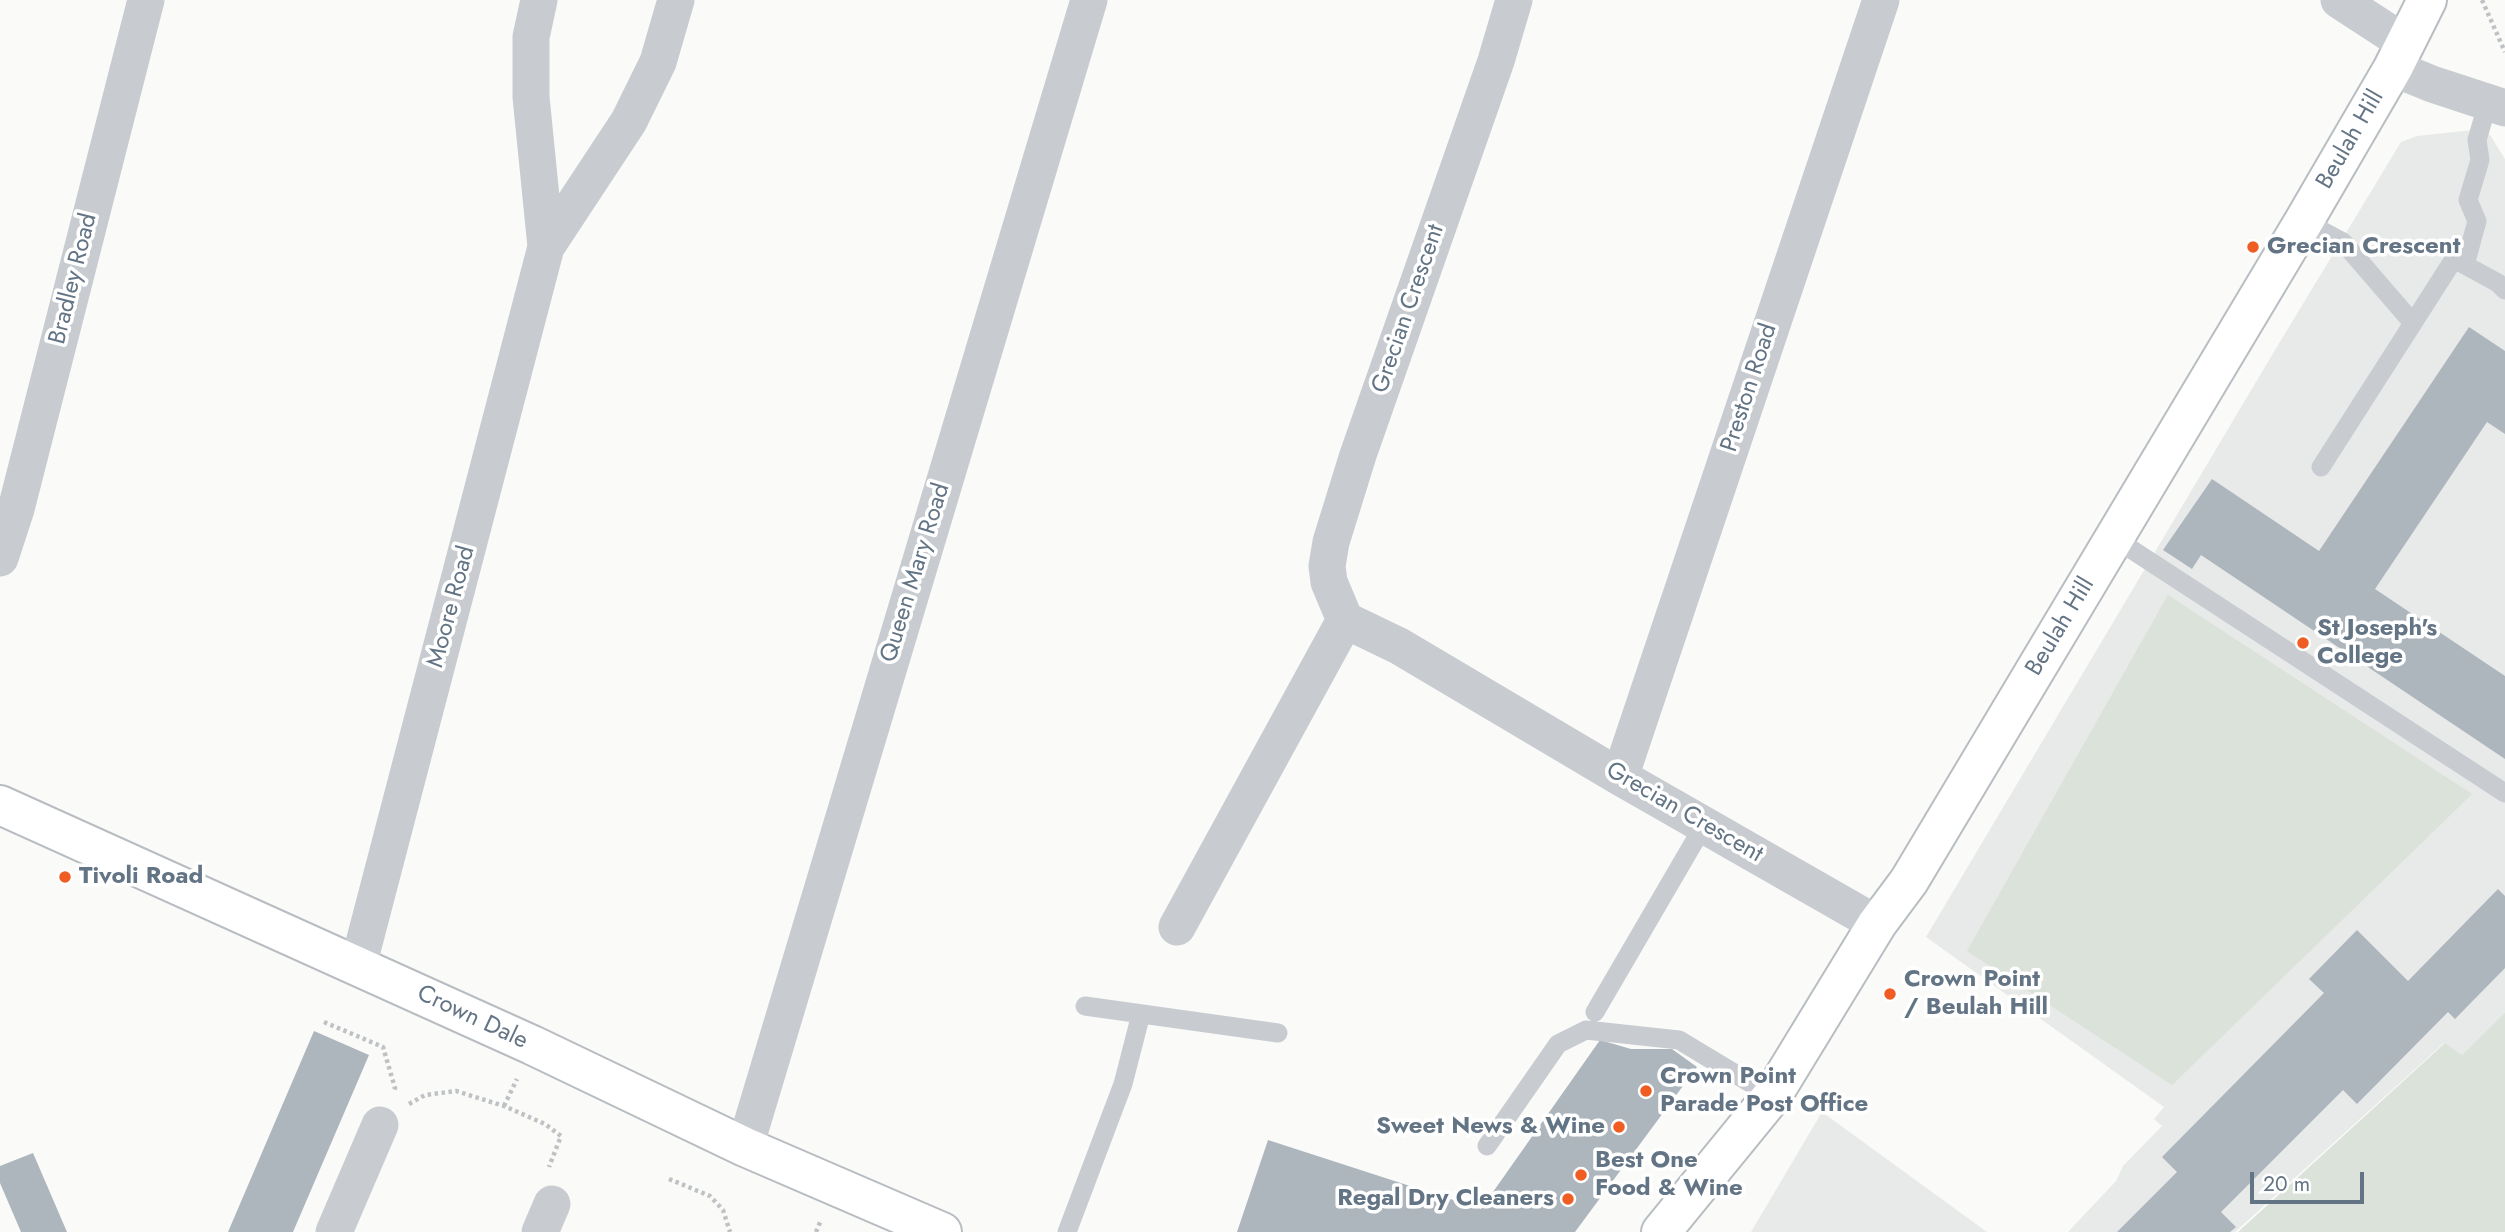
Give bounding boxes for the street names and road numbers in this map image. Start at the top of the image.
street label: Beulah Hill [2311,85,2391,195]
street label: Bradley Road [44,211,104,347]
street label: Grecian Crescent [1367,221,1451,397]
street label: Preston Road [1716,320,1784,456]
street label: Queen Mary Road [875,480,957,666]
street label: Moore Road [422,543,482,671]
street label: Beulah Hill [2020,573,2102,681]
street label: Grecian Crescent [1600,756,1768,870]
street label: Crown Dale [412,980,532,1056]

